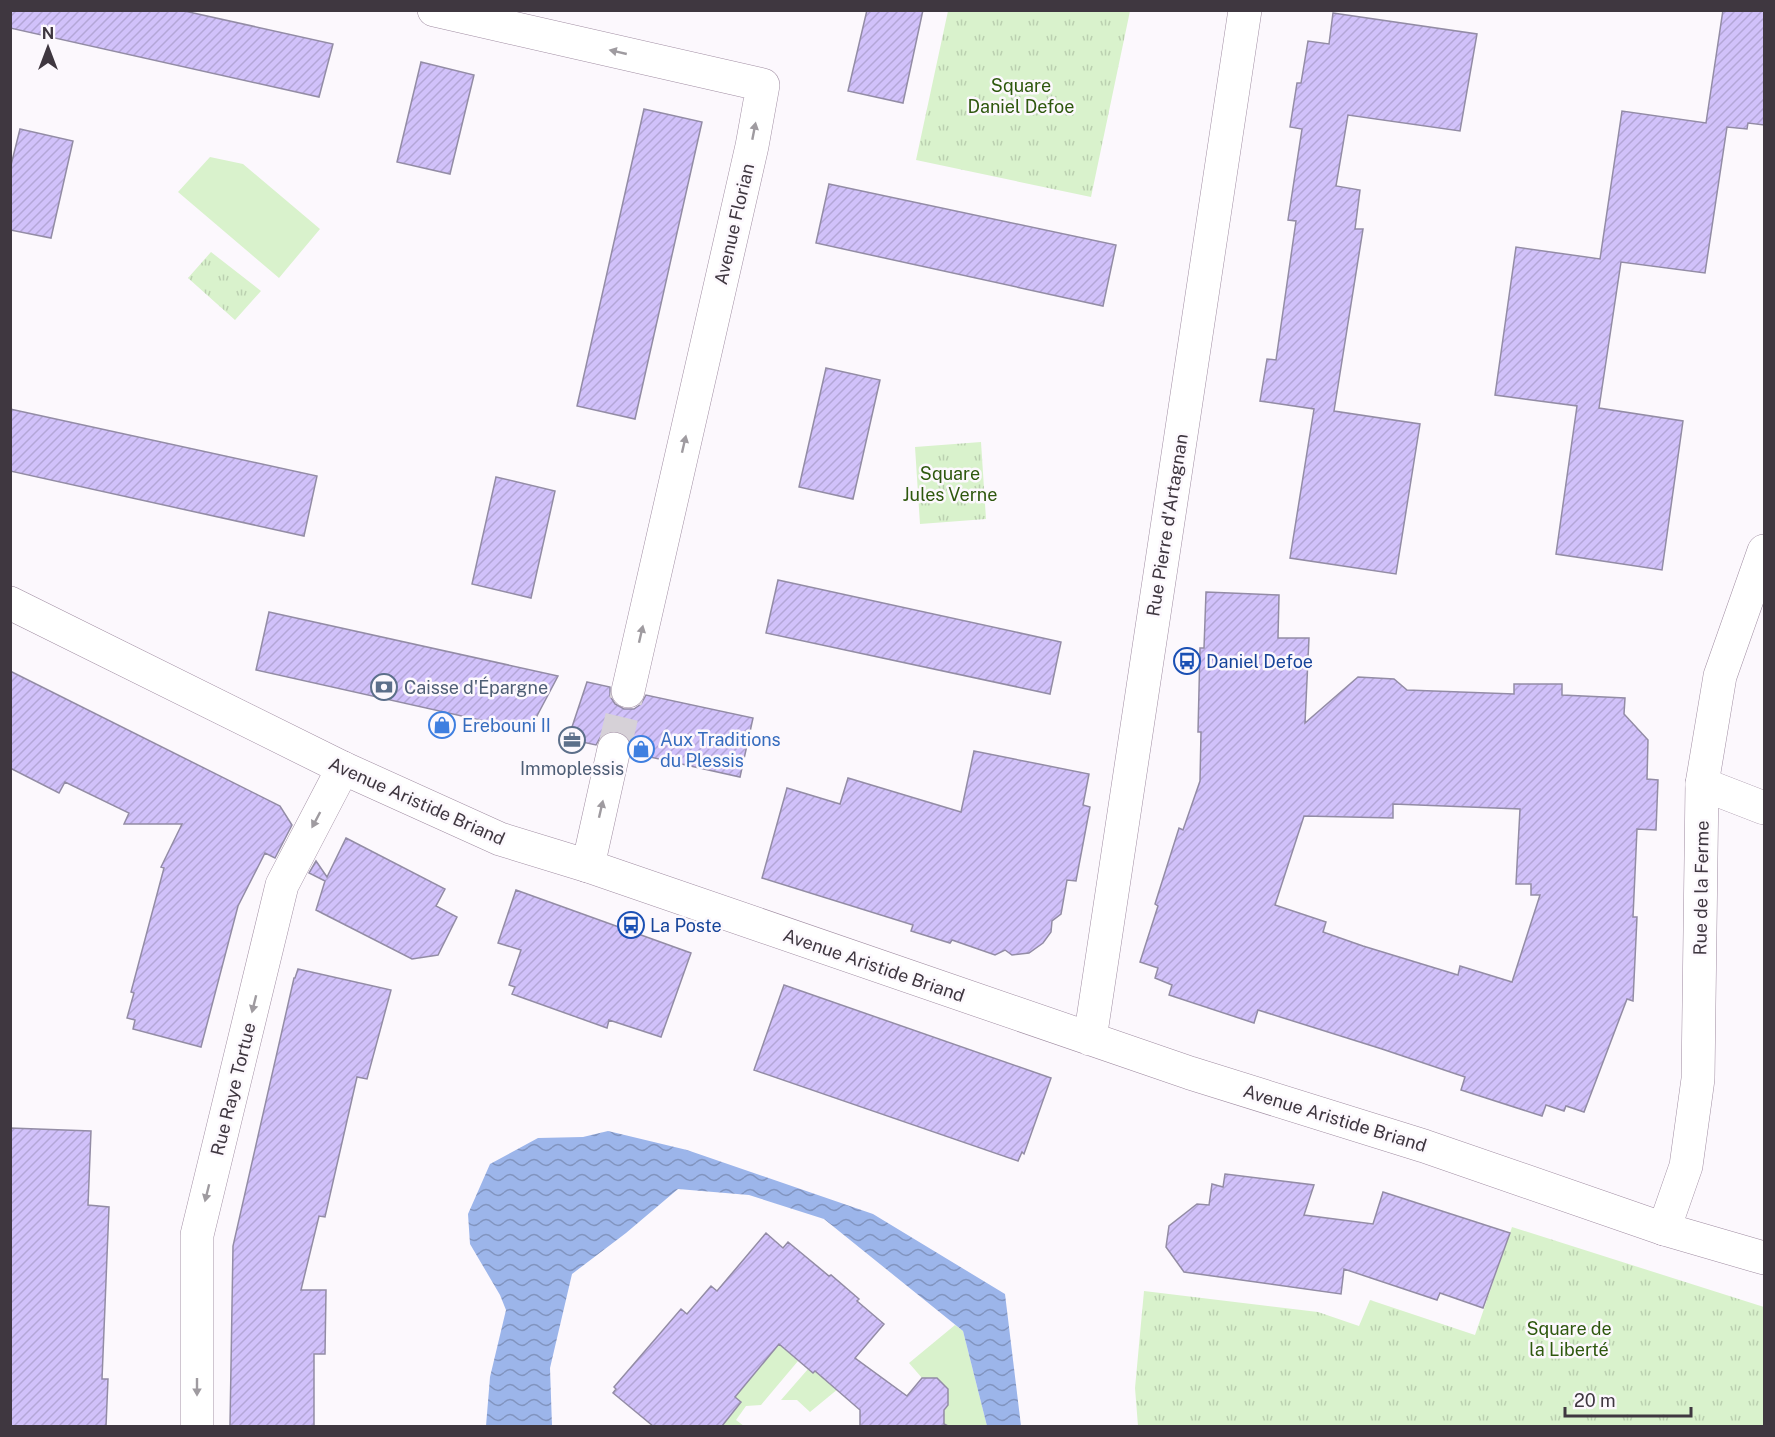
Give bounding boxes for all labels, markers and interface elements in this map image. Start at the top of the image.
north arrow [18,18,78,78]
text: N [42,24,54,43]
one-way arrow [608,47,627,56]
park label: Square Daniel Defoe [967,75,1075,117]
one-way arrow [750,121,759,140]
street label: Avenue Florian [710,161,758,287]
street label: Rue Pierre d'Artagnan [1142,432,1192,618]
one-way arrow [679,435,689,453]
park label: Square Jules Verne [903,463,997,505]
one-way arrow [636,625,646,643]
bus stop icon: Daniel Defoe [1172,646,1202,676]
place label: Daniel Defoe [1206,651,1313,672]
bank icon: Caisse d'Épargne [369,672,399,702]
place label: Caisse d'Épargne [404,676,548,698]
shop icon: Erebouni II [427,710,457,740]
place label: Erebouni II [462,715,551,736]
office icon: Immoplessis [557,725,587,755]
place label: Aux Traditions du Plessis [660,729,781,771]
shop icon: Aux Traditions du Plessis [626,734,656,764]
street label: Avenue Aristide Briand [326,753,508,849]
place label: Immoplessis [520,758,624,779]
one-way arrow [596,800,606,818]
one-way arrow [311,812,321,829]
street label: Rue de la Ferme [1689,820,1713,956]
bus stop icon: La Poste [616,910,646,940]
place label: La Poste [650,915,722,936]
street label: Avenue Aristide Briand [780,924,968,1006]
one-way arrow [248,994,258,1013]
street label: Rue Raye Tortue [206,1020,260,1158]
street label: Avenue Aristide Briand [1241,1080,1429,1156]
one-way arrow [202,1184,212,1202]
park label: Square de la Liberté [1526,1318,1612,1360]
one-way arrow [192,1377,202,1396]
scale bar [1565,1380,1691,1418]
text: 20 m [1574,1390,1616,1411]

